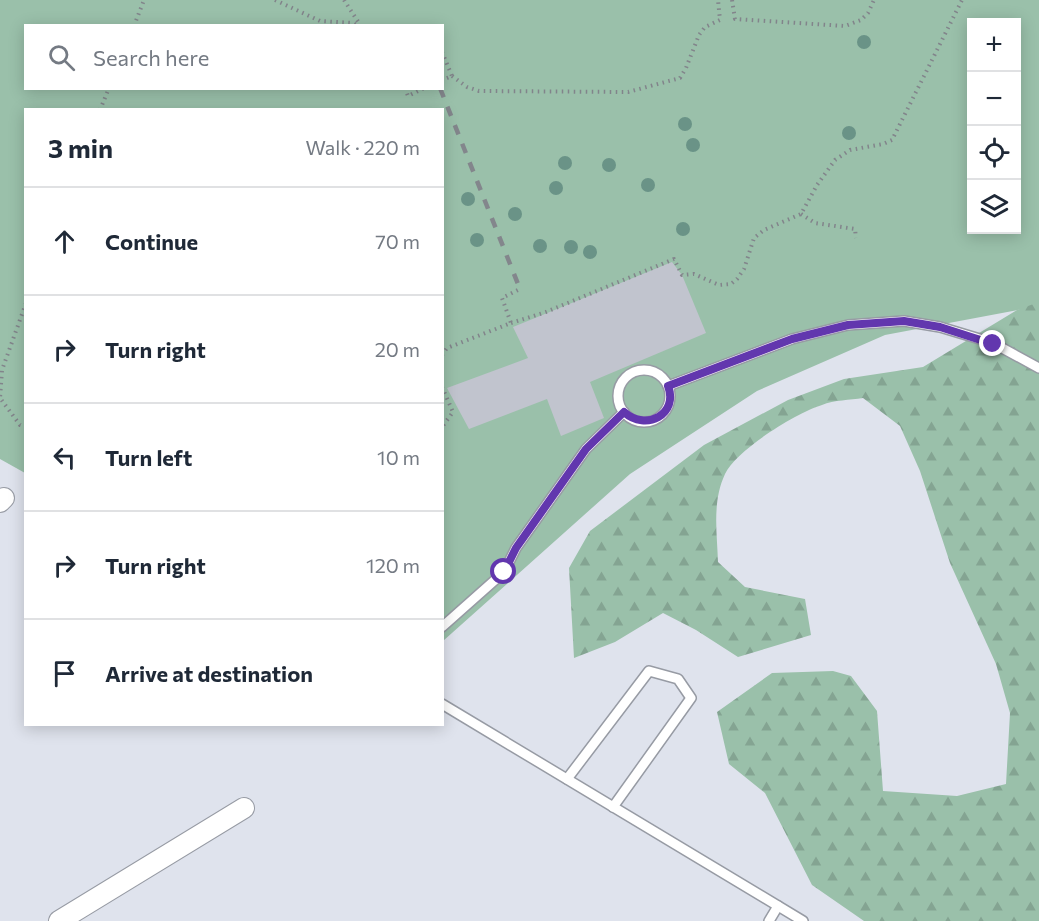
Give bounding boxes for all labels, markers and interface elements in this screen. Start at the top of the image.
map controls [967,18,1021,234]
button: + [967,18,1021,72]
search box [24,24,444,90]
icon: search [45,41,78,74]
text: Search here [93,44,209,71]
button: − [967,72,1021,126]
button: locate [967,126,1021,180]
text: 3 min [48,132,113,163]
text: Walk · 220 m [305,135,420,159]
button: layers [967,180,1021,234]
icon: ahead [48,225,81,258]
text: Continue [105,228,198,255]
text: 70 m [375,229,420,253]
route end [979,330,1005,356]
icon: right [48,333,81,366]
text: Turn right [105,336,206,363]
text: 20 m [375,337,420,361]
icon: left [48,441,81,474]
text: Turn left [105,444,192,471]
text: 10 m [377,445,420,469]
icon: right [48,549,81,582]
text: Turn right [105,552,206,579]
text: 120 m [366,553,420,577]
route start [490,558,516,584]
icon: arrive [48,657,81,690]
text: Arrive at destination [105,660,313,687]

